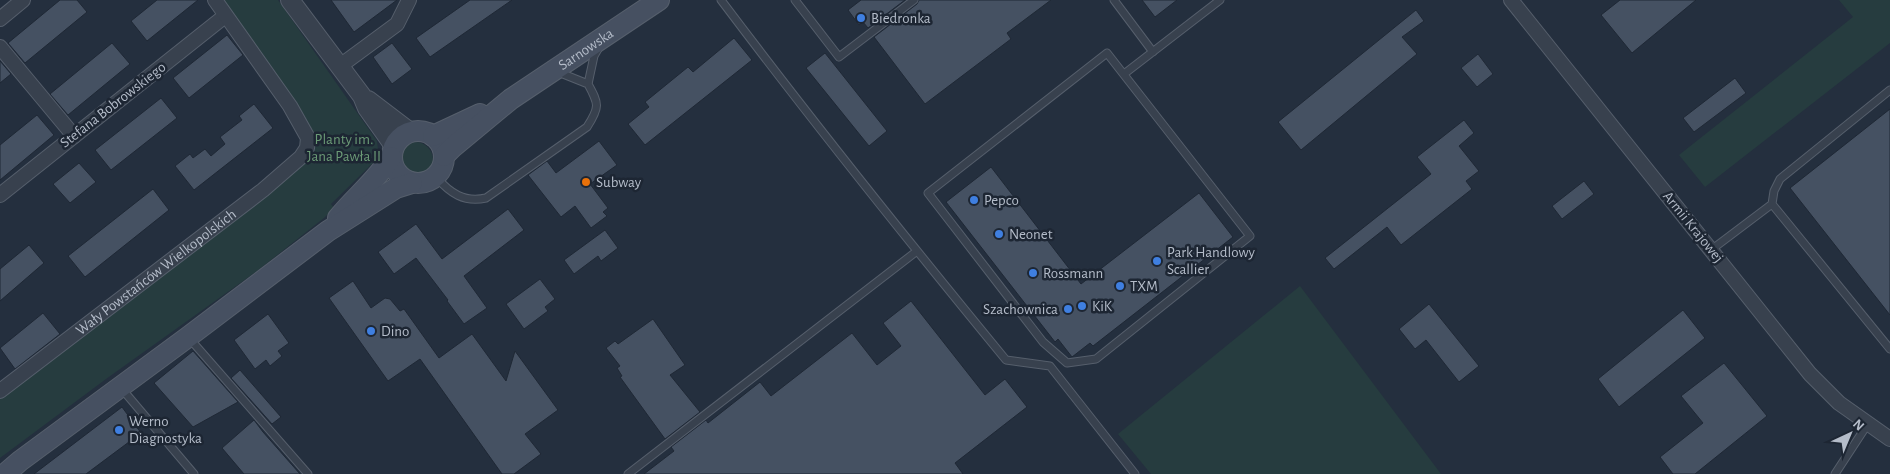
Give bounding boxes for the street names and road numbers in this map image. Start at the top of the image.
street label: Sarnowska [556,25,616,73]
street label: Stefana Bobrowskiego [57,59,169,151]
street label: Armii Krajowej [1660,189,1726,265]
street label: Wały Powstańców Wielkopolskich [73,206,239,338]

